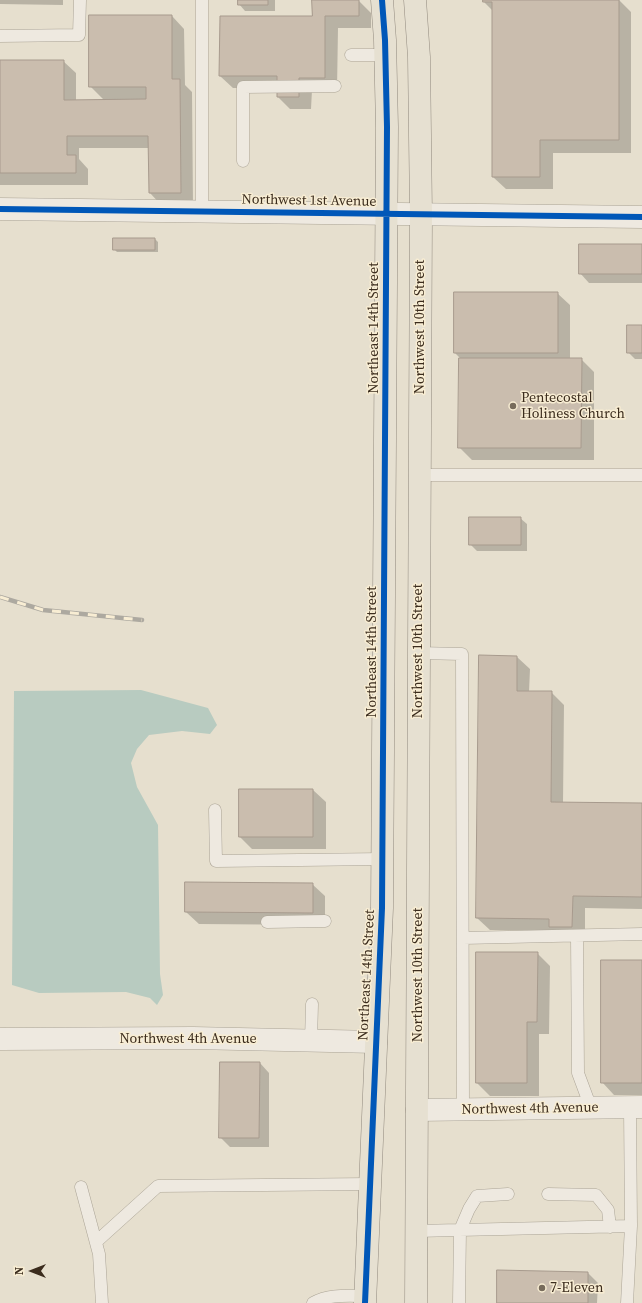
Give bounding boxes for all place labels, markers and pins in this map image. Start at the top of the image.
place label: Pentecostal Holiness Church [521,390,625,422]
marker: Pentecostal Holiness Church [508,401,518,411]
place label: 7-Eleven [550,1280,603,1296]
marker: 7-Eleven [537,1283,547,1293]

